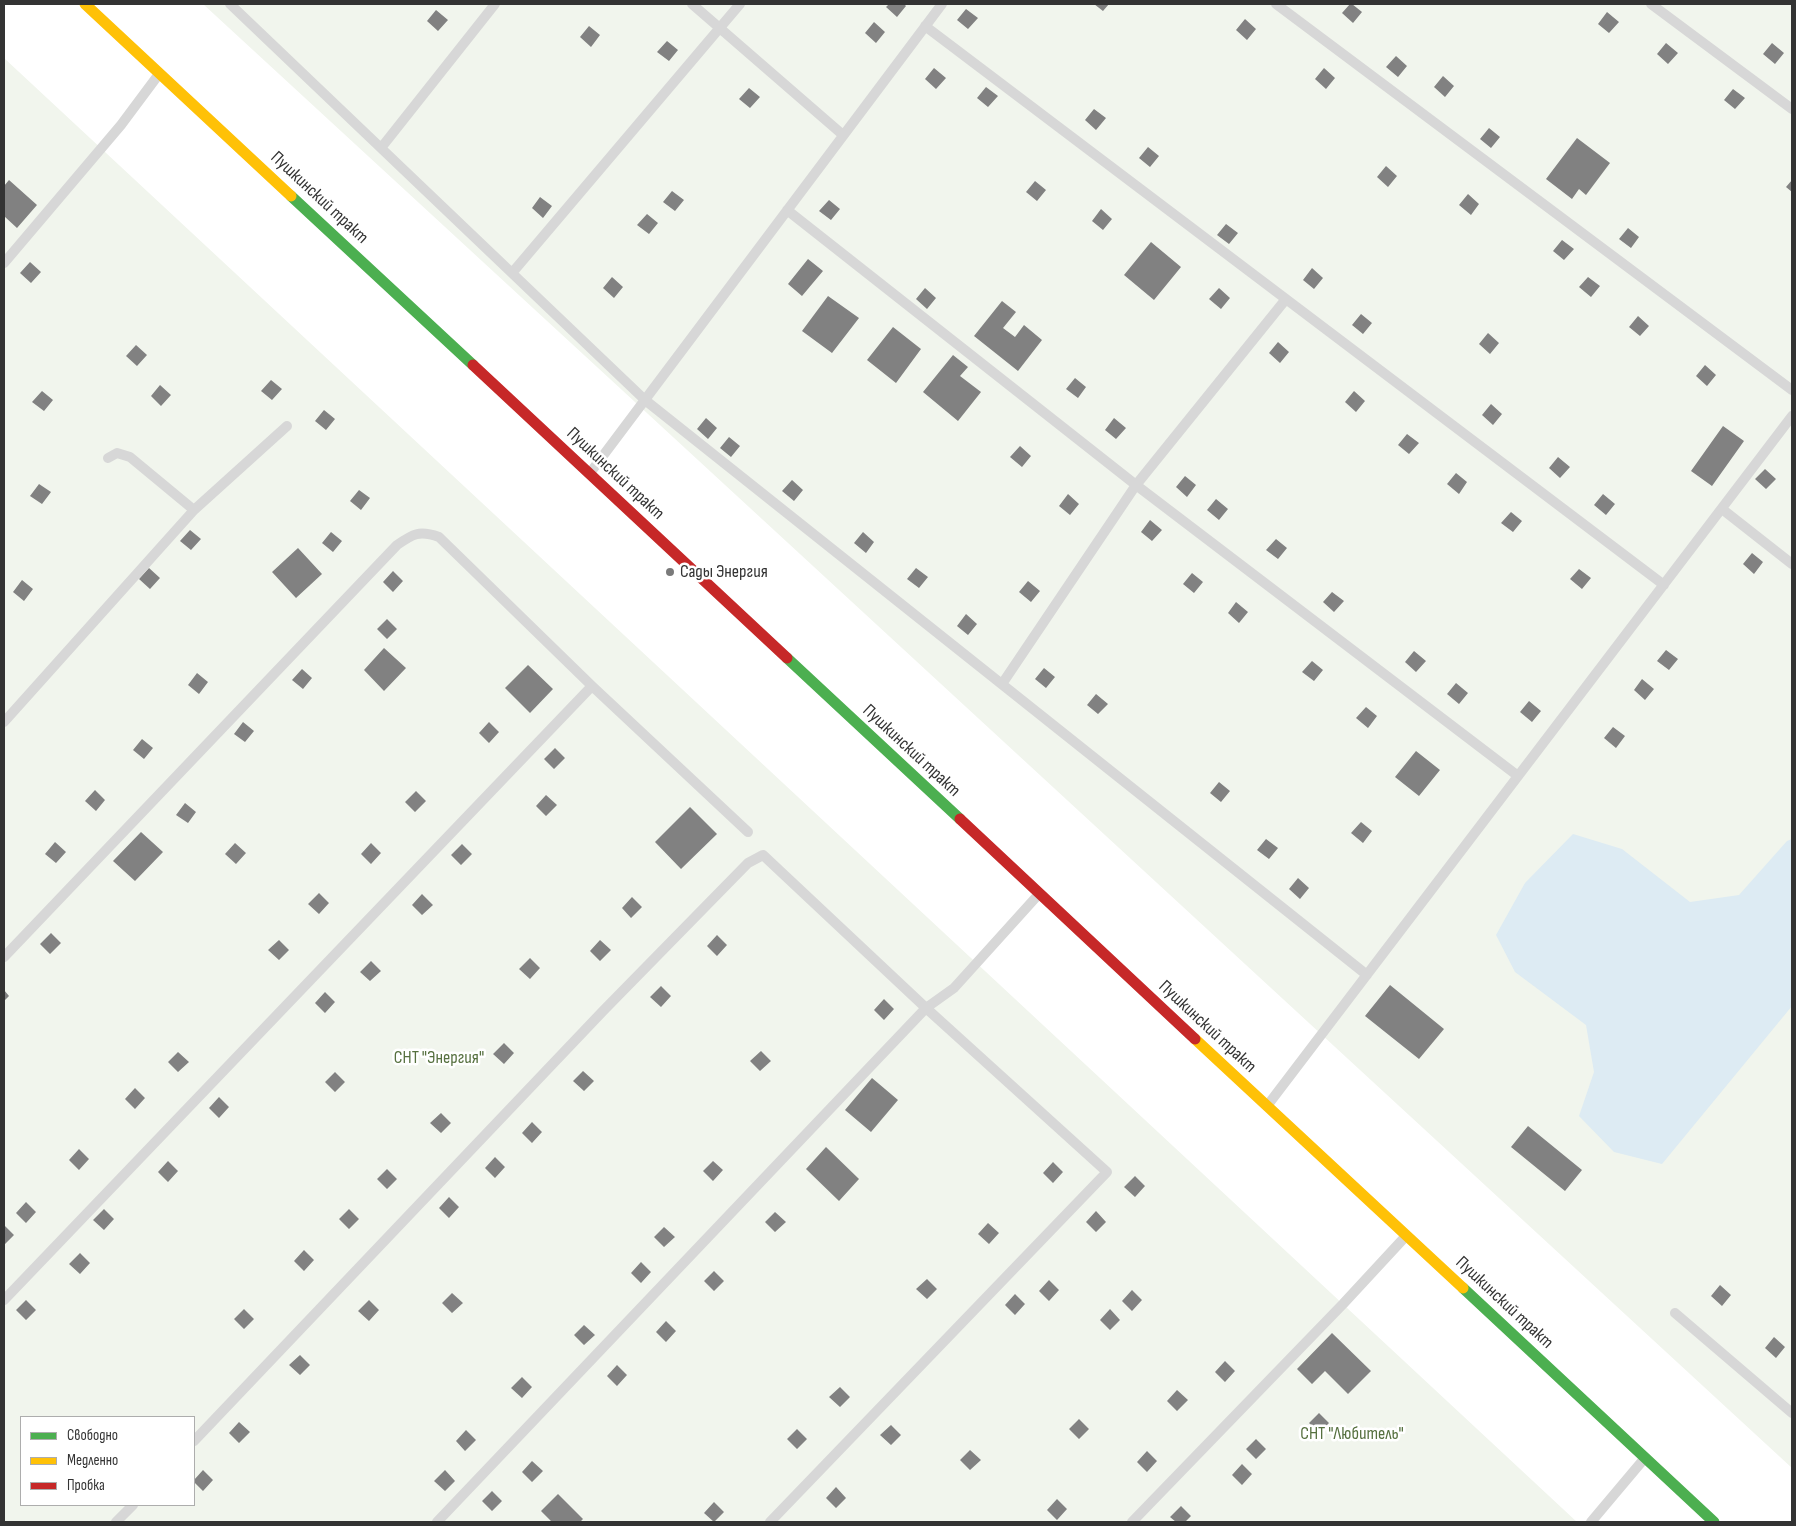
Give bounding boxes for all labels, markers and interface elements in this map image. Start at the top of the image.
street label: Пушкинский тракт [266,147,372,249]
street label: Пушкинский тракт [562,423,668,525]
place label: Сады Энергия [680,561,768,583]
marker: Сады Энергия [664,566,676,578]
street label: Пушкинский тракт [858,700,964,802]
street label: Пушкинский тракт [1154,976,1260,1078]
park label: СНТ "Энергия" [394,1047,484,1069]
street label: Пушкинский тракт [1451,1252,1557,1354]
legend [20,1416,195,1506]
park label: СНТ "Любитель" [1300,1423,1404,1445]
text: Свободно [67,1426,118,1445]
text: Медленно [67,1451,118,1470]
text: Пробка [67,1476,105,1495]

